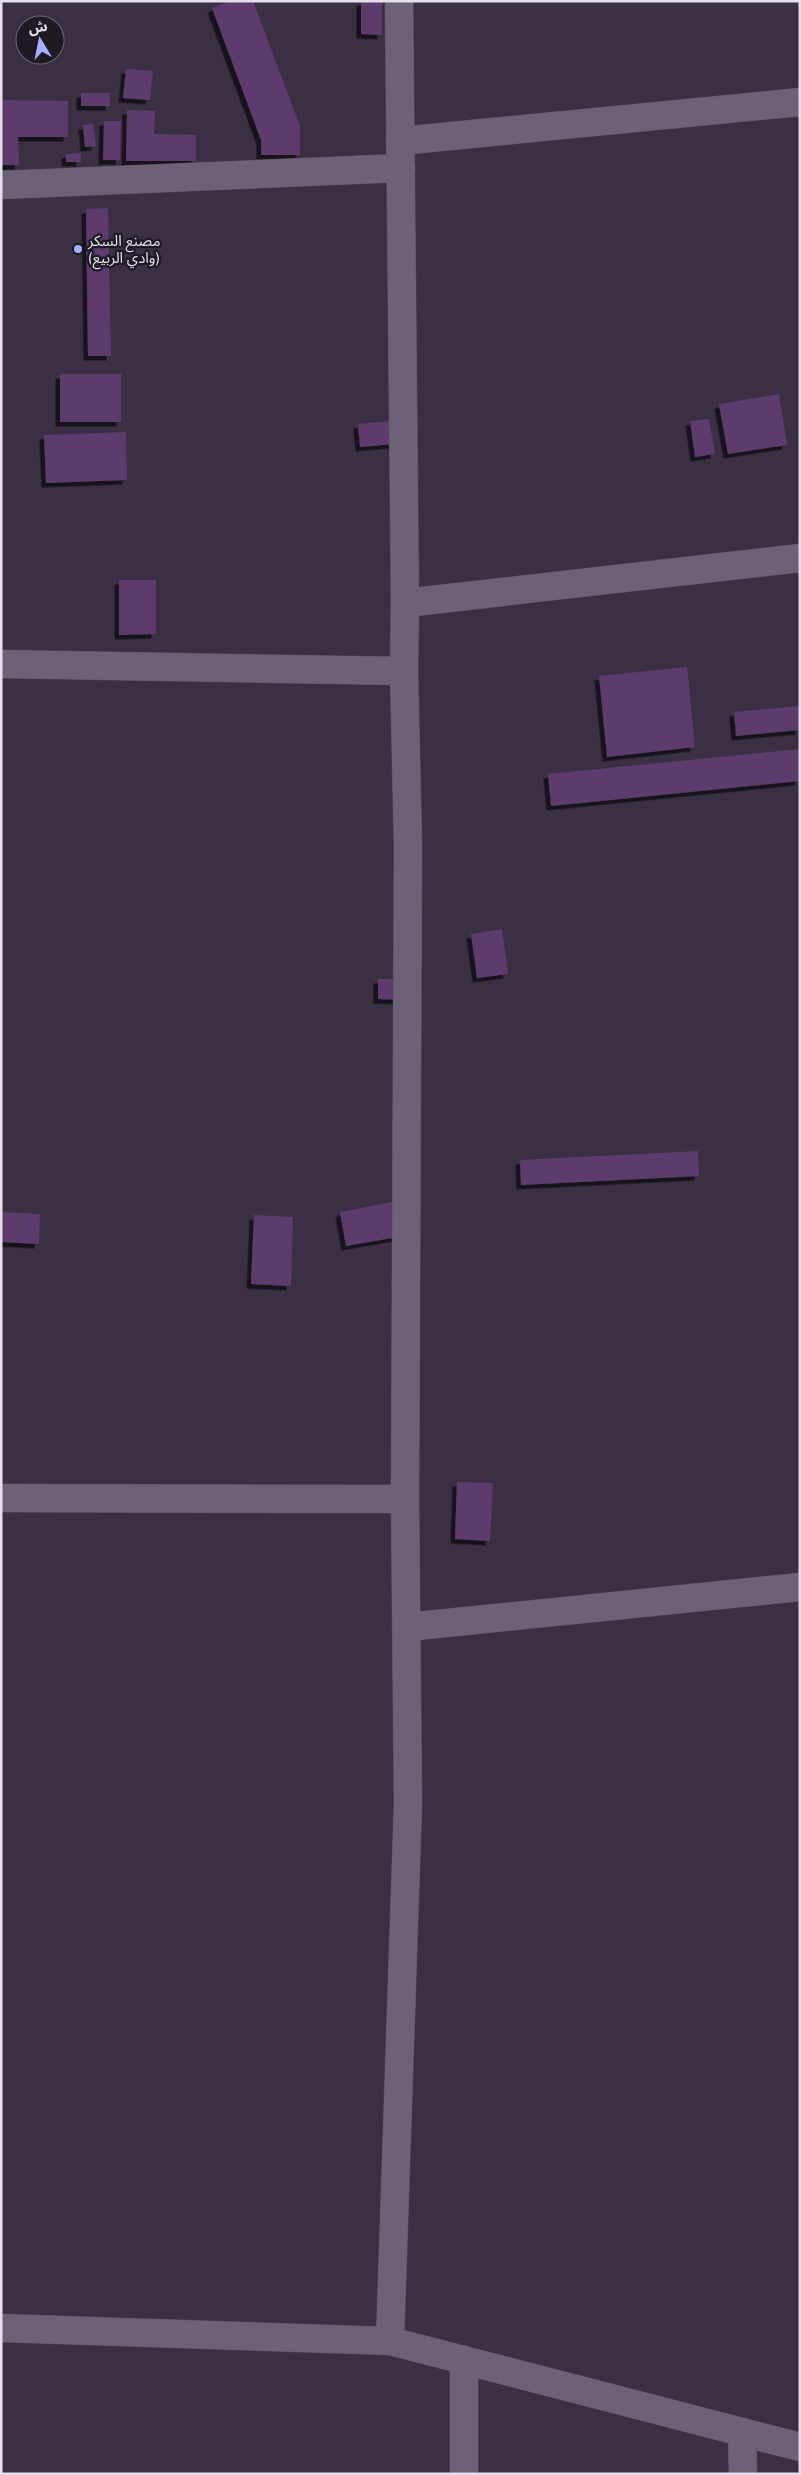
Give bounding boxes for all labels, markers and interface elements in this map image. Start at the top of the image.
north arrow [15,15,65,65]
text: ش [27,18,49,37]
place label: مصنع السكر (وادي الربيع) [87,232,161,270]
marker: مصنع السكر (وادي الربيع) [72,243,84,255]

